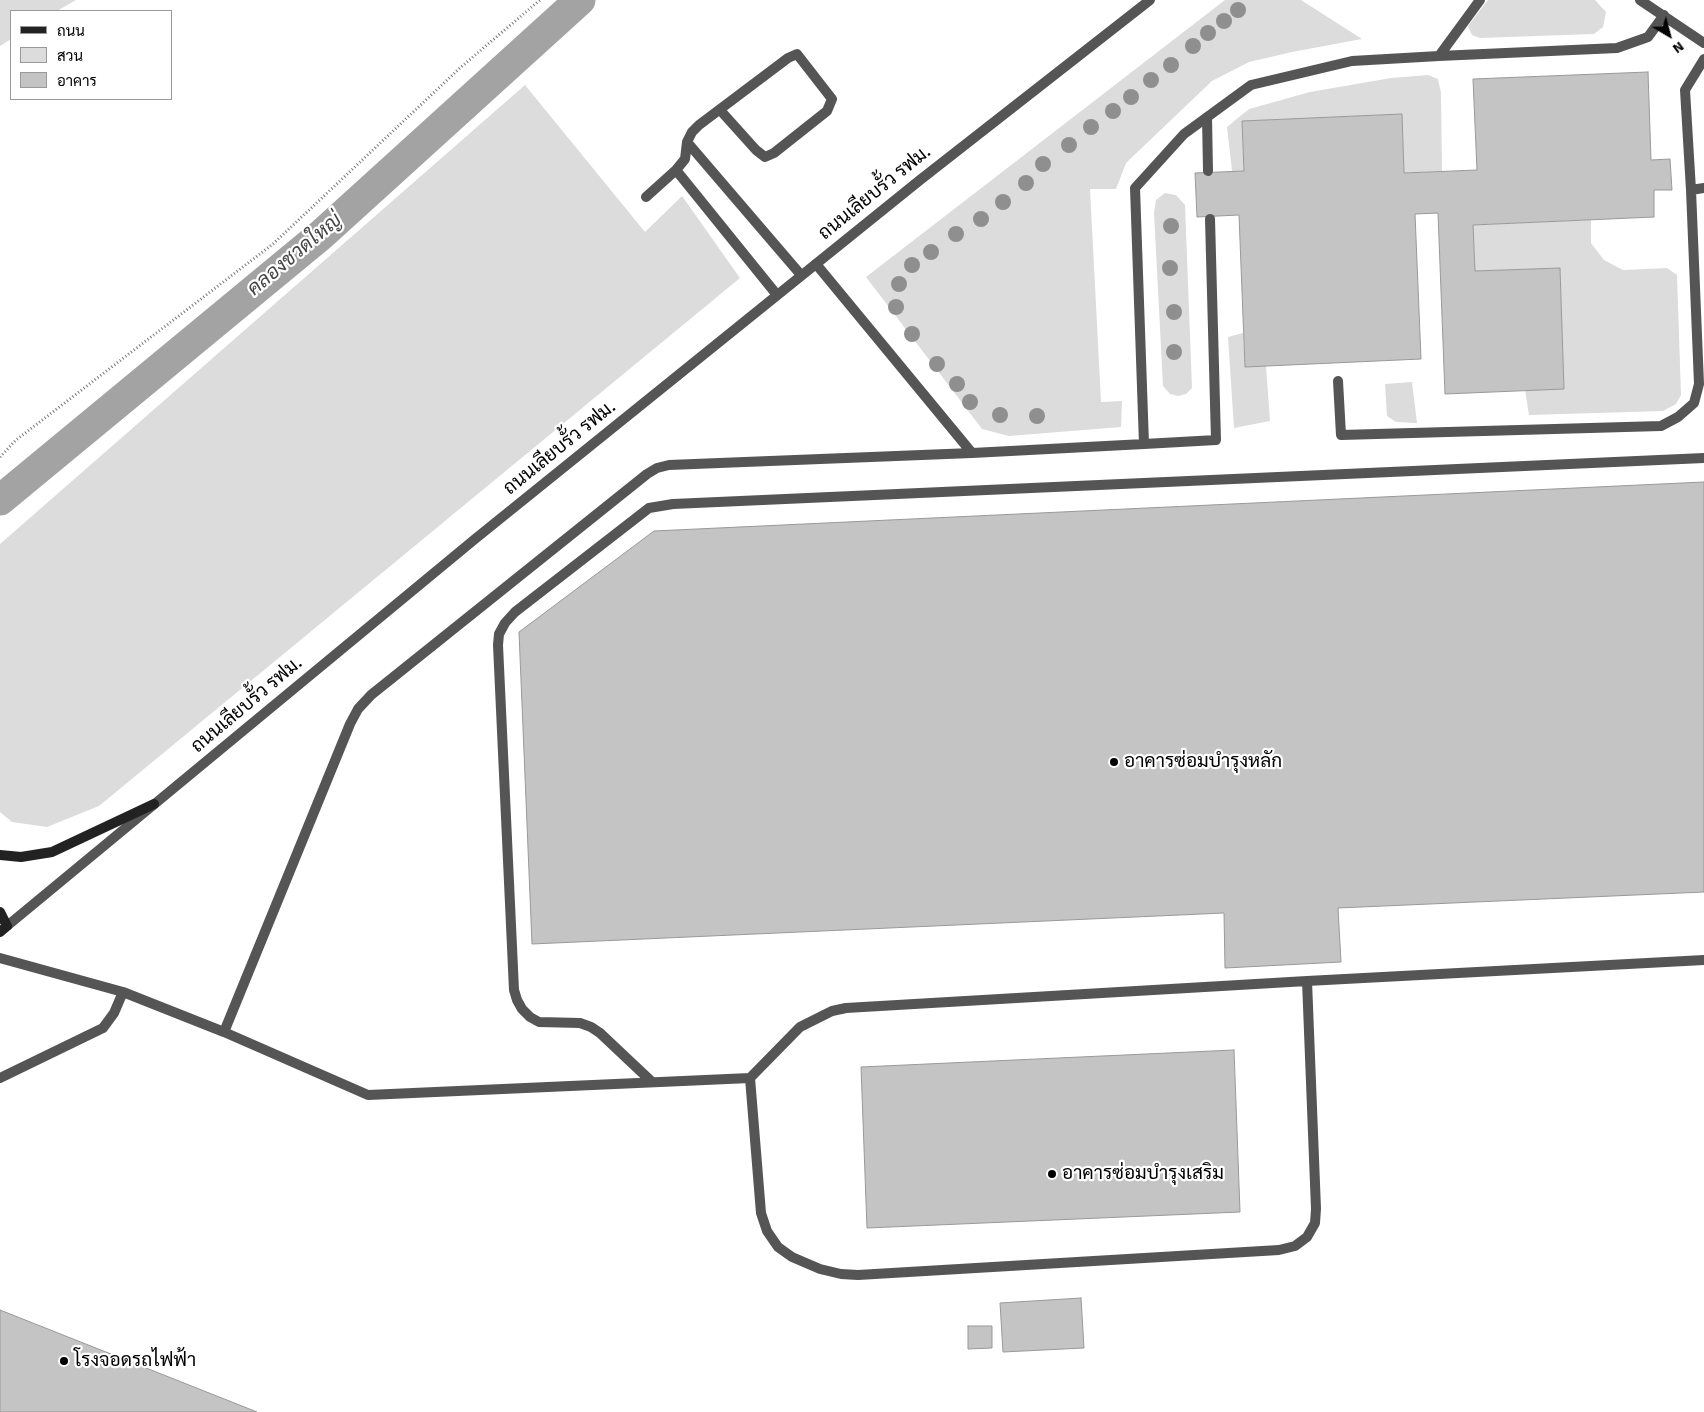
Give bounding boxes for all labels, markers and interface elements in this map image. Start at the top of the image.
legend [10,10,172,100]
north arrow [1644,10,1694,60]
text: ถนน [57,22,85,40]
text: N [1669,38,1687,57]
text: สวน [57,47,83,65]
text: อาคาร [57,72,97,90]
street label: ถนนเลียบรั้ว รฟม. [814,141,936,245]
water label: คลองชวดใหญ่ [243,209,347,301]
street label: ถนนเลียบรั้ว รฟม. [499,396,621,500]
street label: ถนนเลียบรั้ว รฟม. [187,652,307,758]
place label: อาคารซ่อมบำรุงหลัก [1124,751,1282,773]
marker: อาคารซ่อมบำรุงหลัก [1108,756,1120,768]
place label: อาคารซ่อมบำรุงเสริม [1062,1163,1224,1185]
marker: อาคารซ่อมบำรุงเสริม [1046,1168,1058,1180]
place label: โรงจอดรถไฟฟ้า [74,1350,196,1372]
marker: โรงจอดรถไฟฟ้า [58,1355,70,1367]

